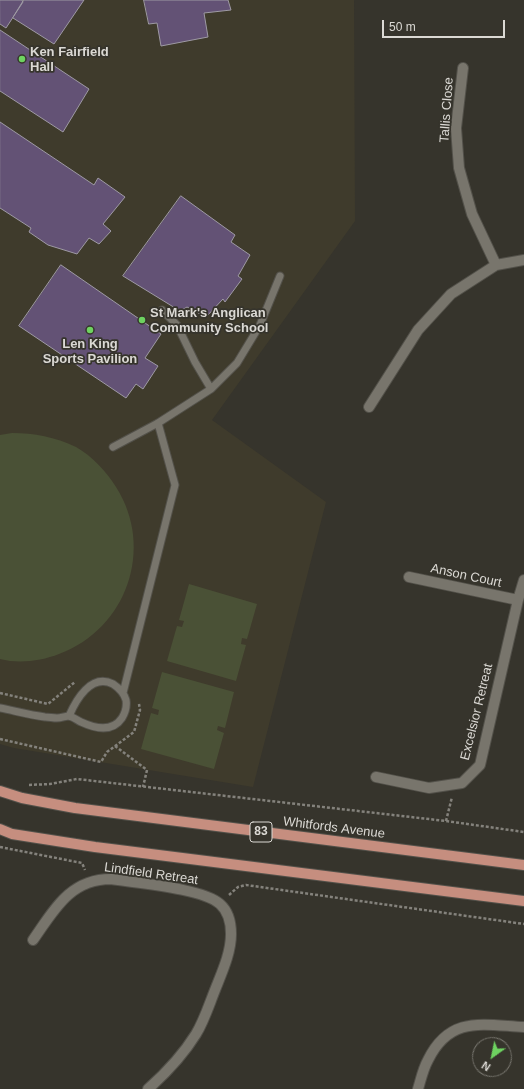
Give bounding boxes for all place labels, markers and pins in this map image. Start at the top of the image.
place label: Ken Fairfield Hall [30,44,109,75]
marker: Ken Fairfield Hall [17,54,27,64]
place label: St Mark's Anglican Community School [150,305,268,336]
marker: St Mark's Anglican Community School [137,315,147,325]
marker: Len King Sports Pavilion [85,325,95,335]
place label: Len King Sports Pavilion [43,336,137,367]

